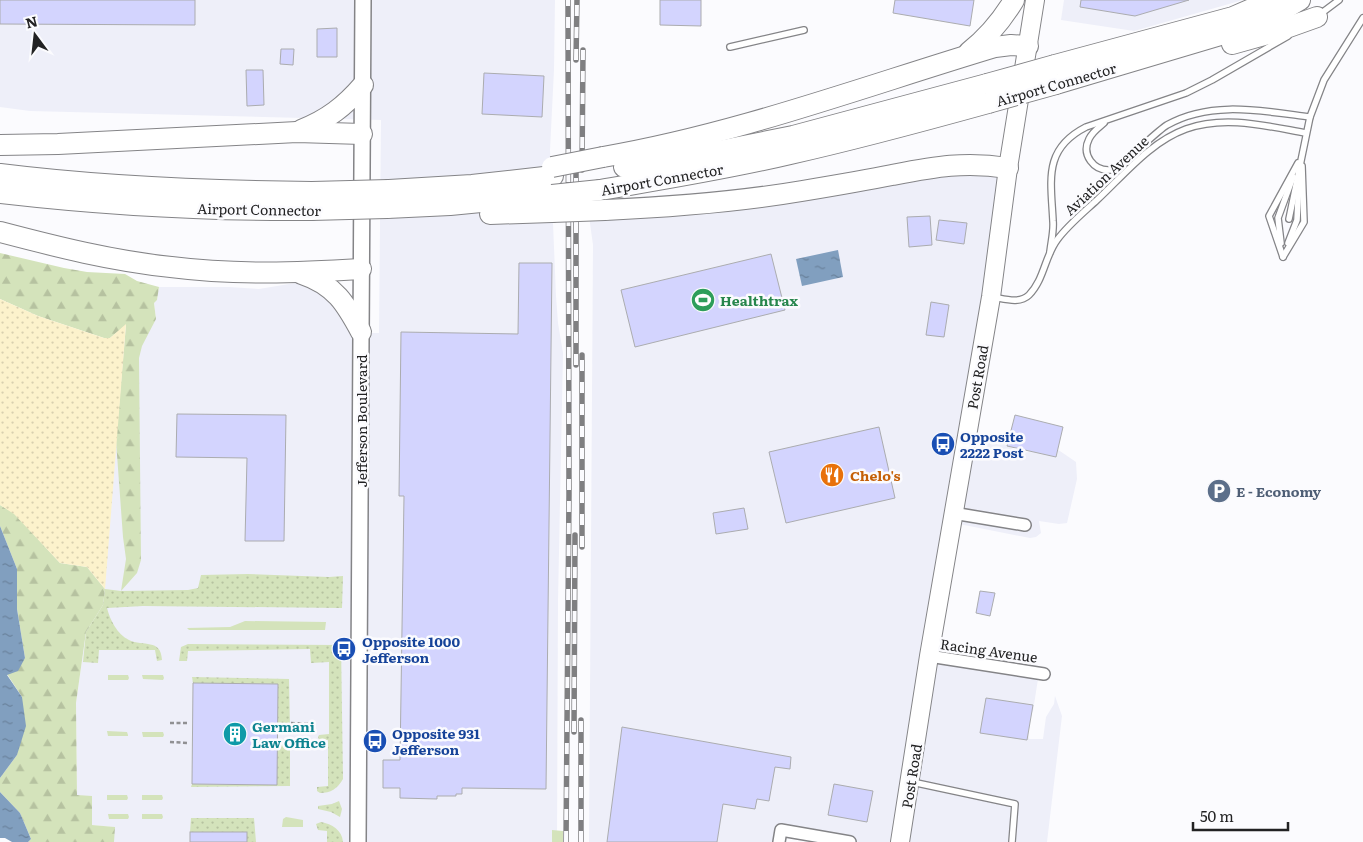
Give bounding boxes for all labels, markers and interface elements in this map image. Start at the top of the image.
north arrow [10,10,60,60]
text: N [23,10,40,33]
street label: Airport Connector [994,57,1119,111]
street label: Aviation Avenue [1059,131,1153,219]
street label: Airport Connector [599,158,725,200]
street label: Airport Connector [197,198,322,220]
sports icon: Healthtrax [690,287,716,313]
place label: Healthtrax [720,290,799,310]
street label: Post Road [962,343,993,411]
street label: Jefferson Boulevard [351,354,371,488]
place label: Opposite 2222 Post [960,426,1024,462]
bus stop icon: Opposite 2222 Post [930,431,956,457]
restaurant icon: Chelo's [819,462,845,488]
place label: Chelo's [850,465,901,485]
parking icon: E - Economy [1206,478,1232,504]
place label: E - Economy [1236,481,1322,501]
place label: Opposite 1000 Jefferson [362,631,460,667]
street label: Racing Avenue [939,633,1039,667]
bus stop icon: Opposite 1000 Jefferson [331,636,357,662]
place label: Germani Law Office [252,716,326,752]
building icon: Germani Law Office [222,721,248,747]
place label: Opposite 931 Jefferson [392,723,480,759]
bus stop icon: Opposite 931 Jefferson [362,728,388,754]
street label: Post Road [896,742,926,810]
scale bar [1193,800,1288,832]
text: 50 m [1200,804,1234,827]

